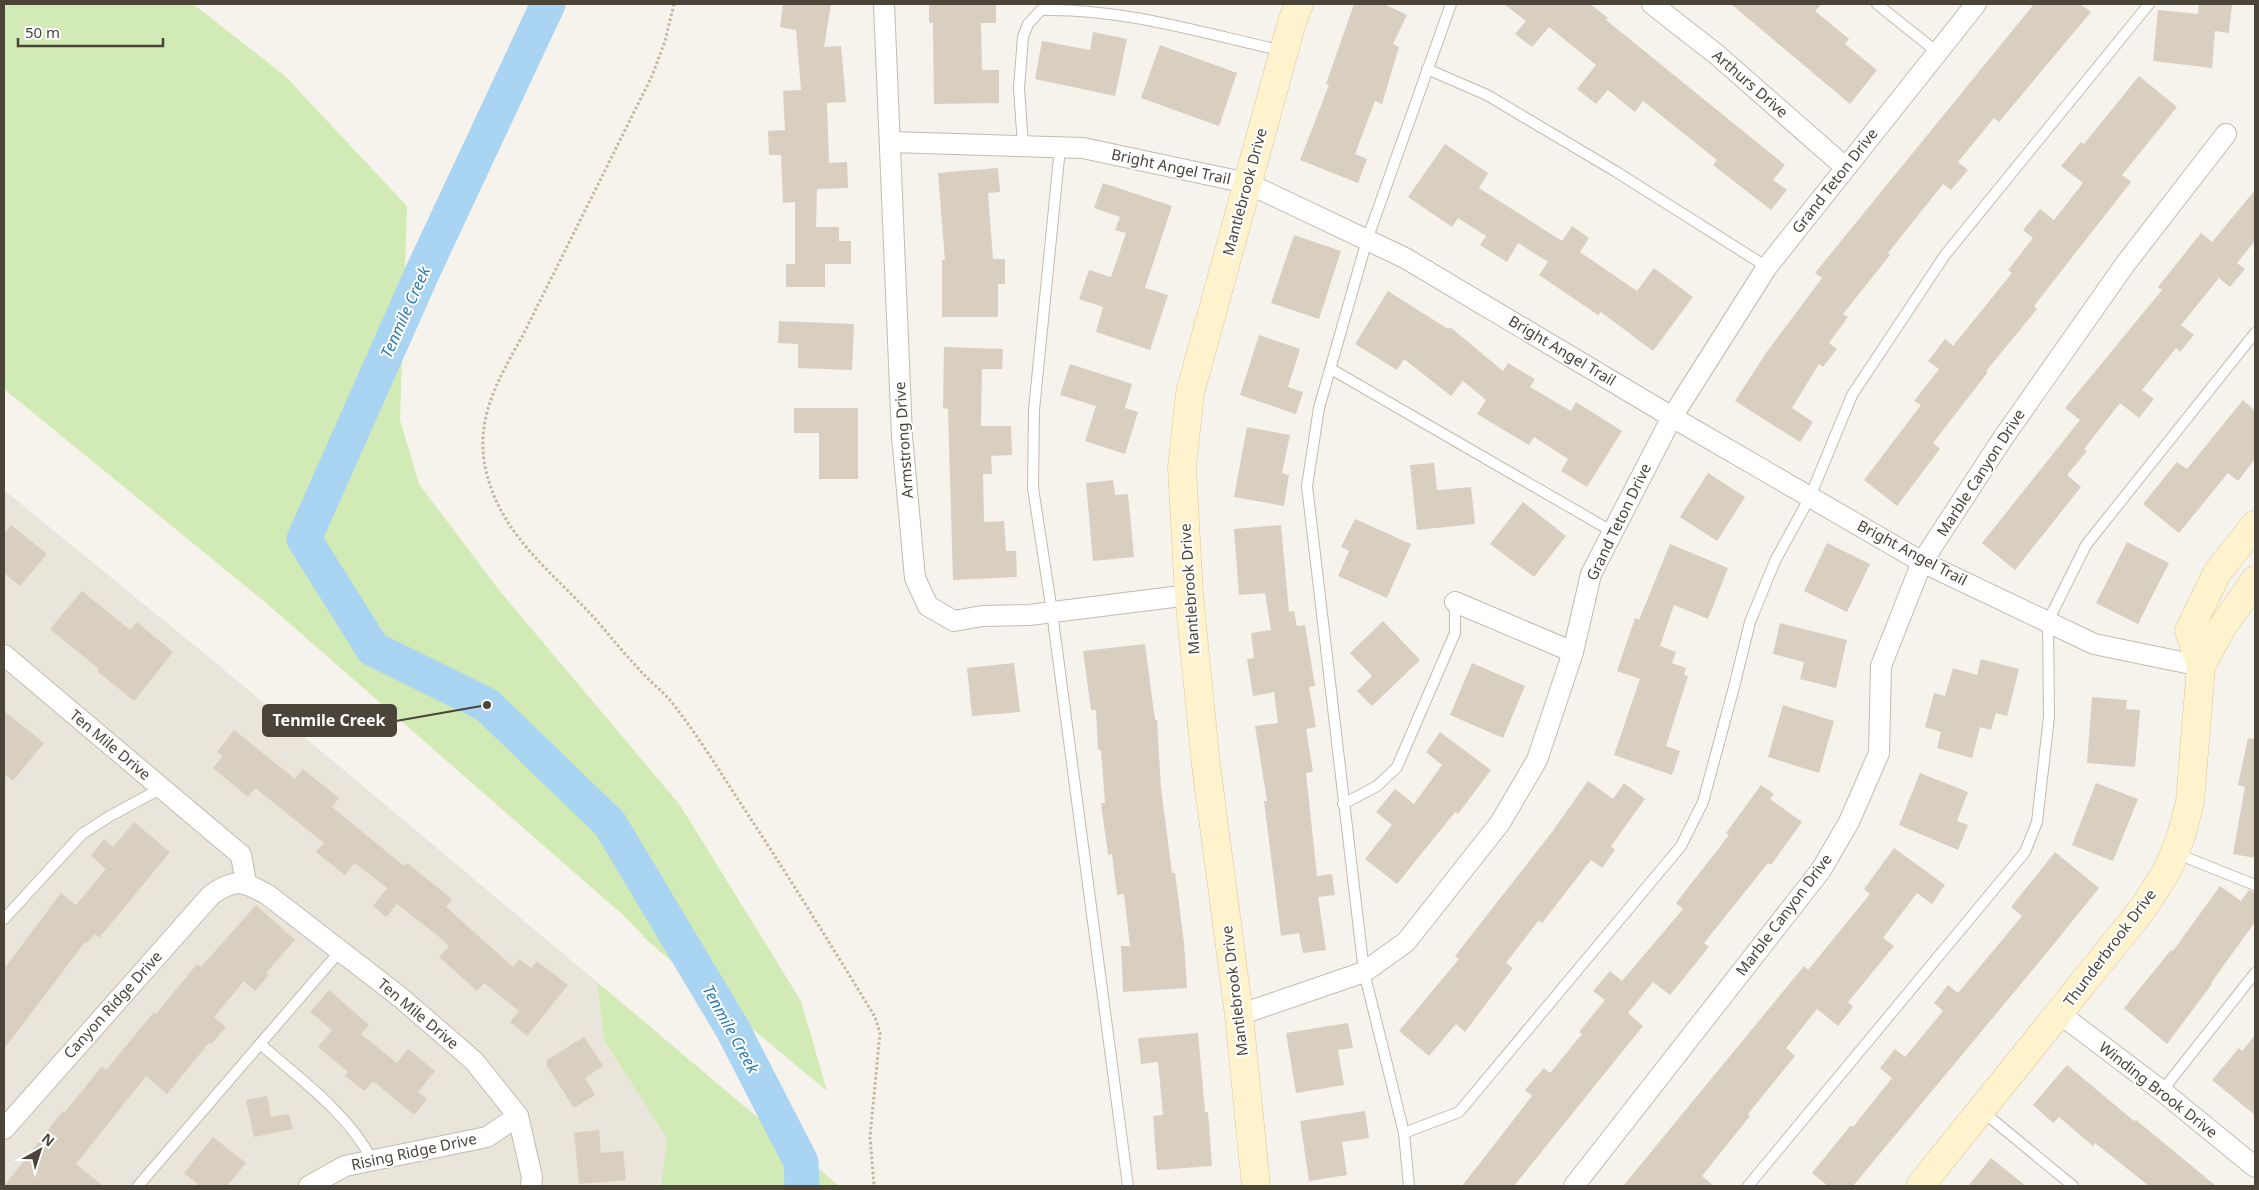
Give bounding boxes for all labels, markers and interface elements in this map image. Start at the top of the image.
scale bar [18,15,162,47]
text: 50 m [25,22,60,42]
street label: Arthurs Drive [1709,45,1793,122]
street label: Grand Teton Drive [1787,124,1882,237]
street label: Mantlebrook Drive [1217,126,1271,258]
street label: Bright Angel Trail [1110,144,1233,188]
water label: Tenmile Creek [375,262,435,361]
street label: Bright Angel Trail [1505,310,1620,390]
street label: Armstrong Drive [889,381,917,499]
street label: Marble Canyon Drive [1932,405,2029,540]
street label: Grand Teton Drive [1581,460,1655,584]
street label: Bright Angel Trail [1854,515,1971,589]
street label: Mantlebrook Drive [1174,523,1204,655]
street label: Ten Mile Drive [66,705,155,784]
callout: Tenmile Creek [263,705,396,736]
text: Tenmile Creek [272,709,386,731]
street label: Marble Canyon Drive [1731,849,1836,979]
street label: Thunderbrook Drive [2058,885,2160,1010]
street label: Mantlebrook Drive [1216,925,1252,1058]
street label: Canyon Ridge Drive [59,946,166,1062]
street label: Ten Mile Drive [374,974,463,1053]
water label: Tenmile Creek [698,981,765,1078]
street label: Winding Brook Drive [2095,1037,2222,1142]
north arrow [15,1125,65,1175]
street label: Rising Ridge Drive [349,1128,478,1174]
text: N [38,1129,59,1150]

